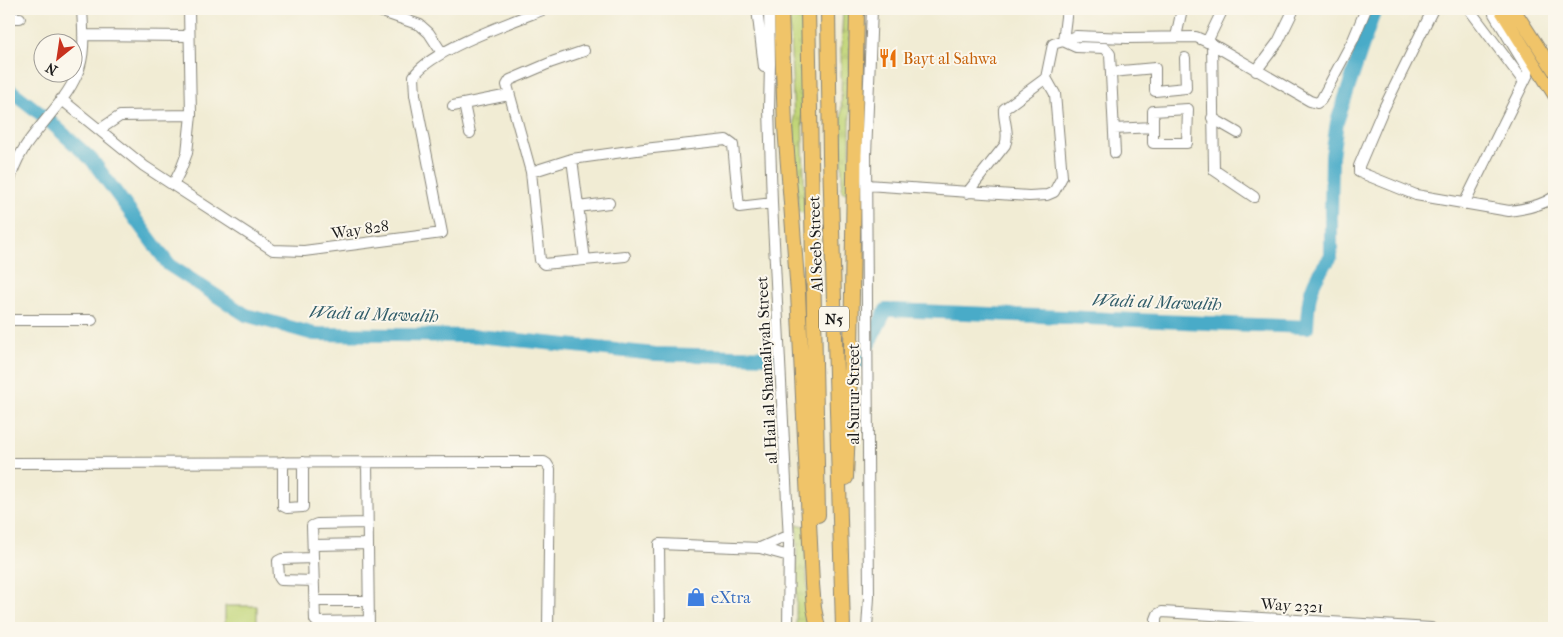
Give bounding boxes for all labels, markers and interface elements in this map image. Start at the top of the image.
north arrow [32,32,82,82]
restaurant icon: Bayt al Sahwa [877,47,899,69]
place label: Bayt al Sahwa [903,49,998,68]
text: N [43,59,61,79]
street label: Al Seeb Street [804,195,827,293]
street label: Way 828 [329,216,390,243]
street label: al Hail al Shamaliyah Street [752,275,781,464]
water label: Wadi al Mawalih [1092,290,1222,315]
water label: Wadi al Mawalih [309,302,439,327]
road number: N5 [819,306,849,332]
street label: al Surur Street [844,343,863,444]
shop icon: eXtra [685,586,707,608]
place label: eXtra [711,588,751,607]
street label: Way 2321 [1259,594,1324,617]

